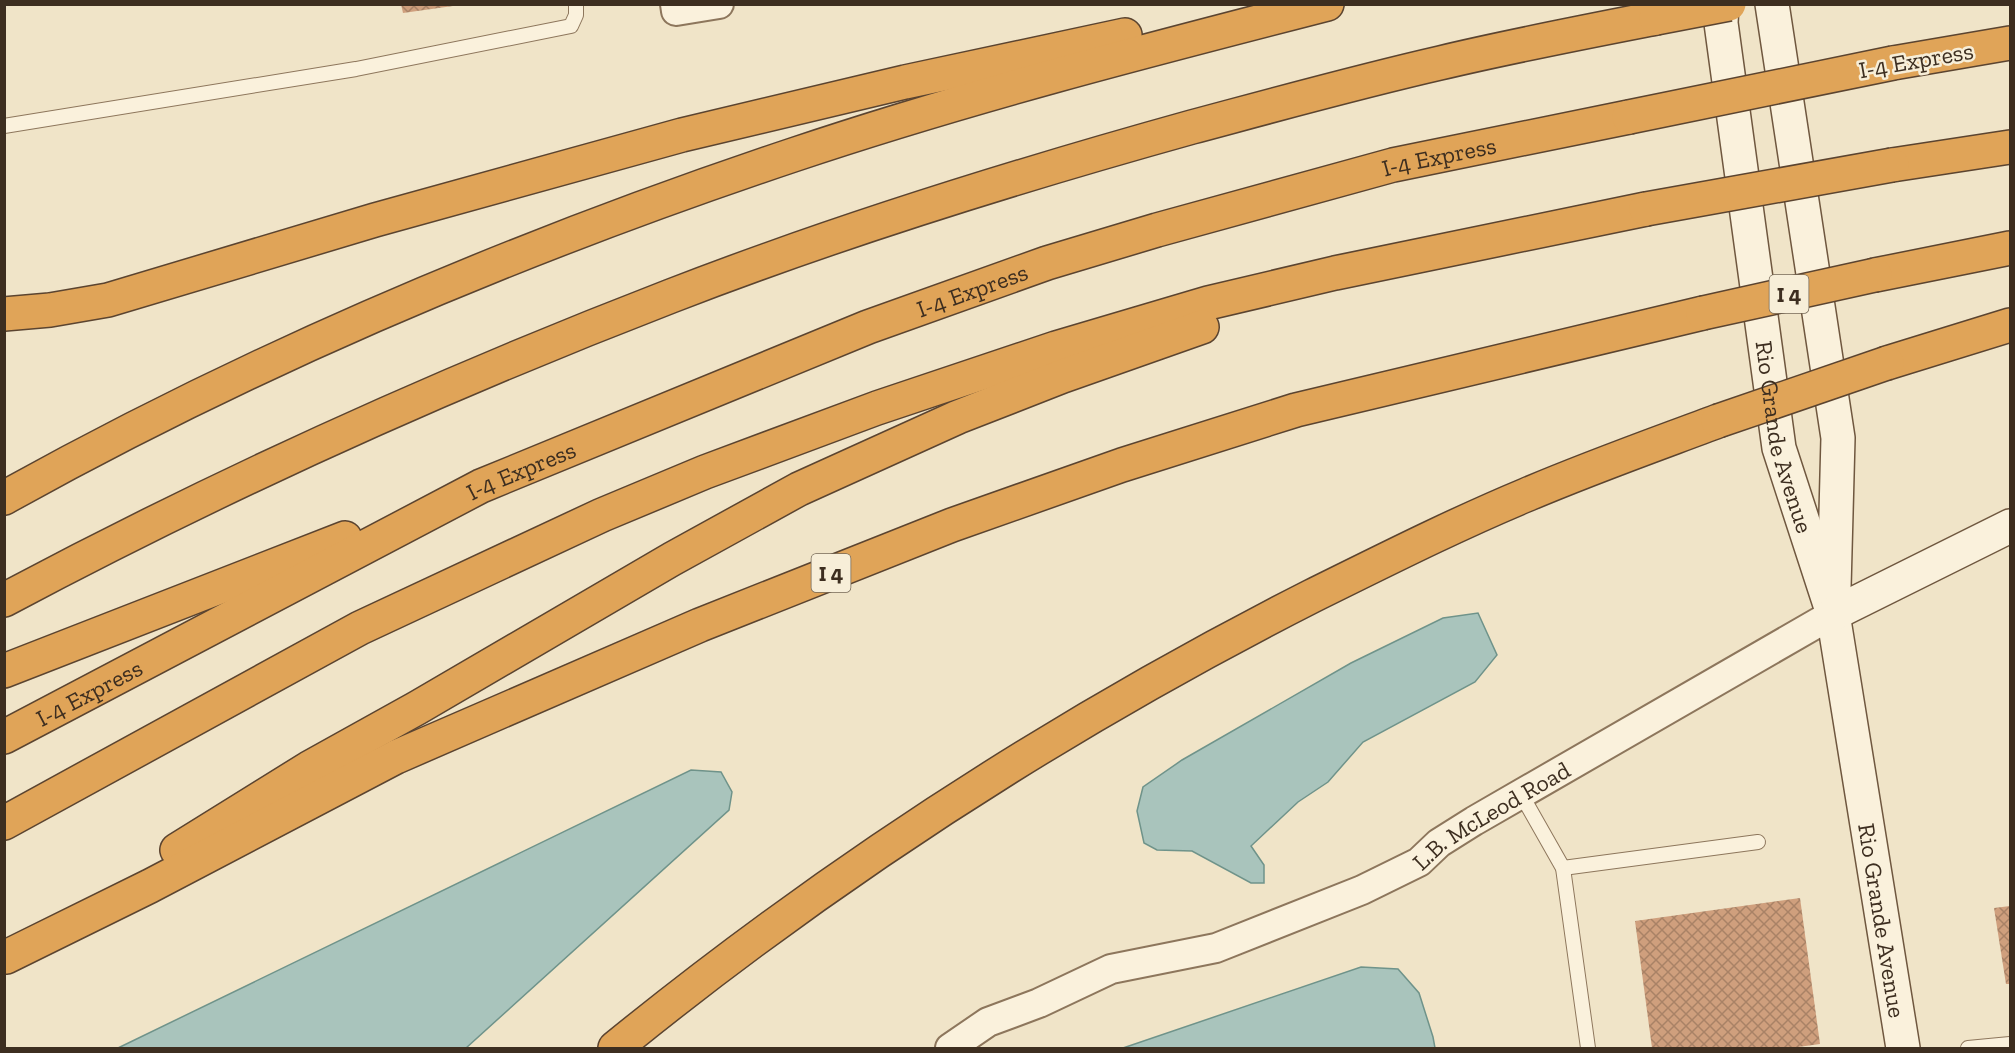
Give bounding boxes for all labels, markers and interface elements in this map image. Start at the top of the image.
street label: I-4 Express [1856,36,1976,84]
street label: I-4 Express [1378,130,1499,182]
street label: I-4 Express [913,257,1032,323]
road number: I 4 [1770,275,1808,313]
street label: Rio Grande Avenue [1750,339,1820,536]
street label: I-4 Express [461,434,580,506]
road number: I 4 [812,554,850,592]
street label: I-4 Express [31,652,147,732]
street label: L.B. McLeod Road [1406,754,1575,876]
street label: Rio Grande Avenue [1852,821,1912,1020]

